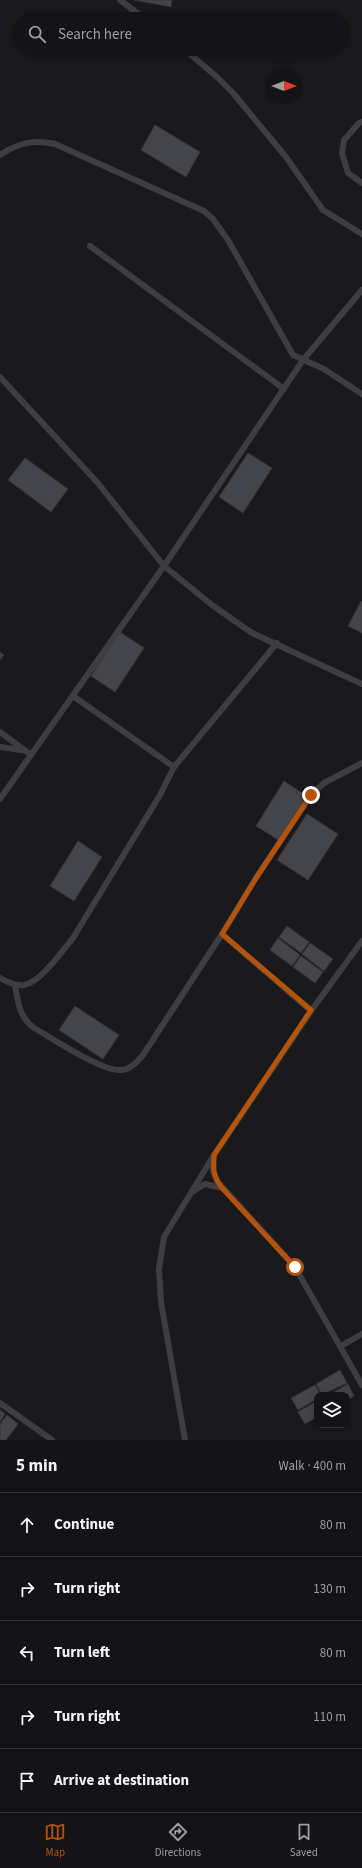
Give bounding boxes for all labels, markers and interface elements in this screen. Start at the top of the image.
search box [12,12,350,56]
icon: search [26,23,48,45]
text: Search here [58,24,132,45]
north arrow [266,68,302,104]
route end [302,786,320,804]
route start [286,1258,304,1276]
map controls [314,1392,350,1428]
button: layers [314,1392,350,1428]
text: 5 min [16,1454,57,1478]
text: Walk · 400 m [278,1457,346,1475]
icon: ahead [16,1514,38,1536]
text: Continue [54,1514,114,1535]
text: 80 m [320,1516,346,1534]
icon: right [16,1578,38,1600]
text: Turn right [54,1578,120,1599]
text: 130 m [313,1580,346,1598]
icon: left [16,1642,38,1664]
text: Turn left [54,1642,110,1663]
text: 80 m [320,1644,346,1662]
icon: right [16,1706,38,1728]
text: Turn right [54,1706,120,1727]
text: 110 m [313,1708,346,1726]
icon: arrive [16,1770,38,1792]
text: Arrive at destination [54,1770,189,1791]
tab: Map [44,1821,66,1860]
tab: Directions [155,1821,201,1860]
tab: Saved [290,1821,318,1860]

